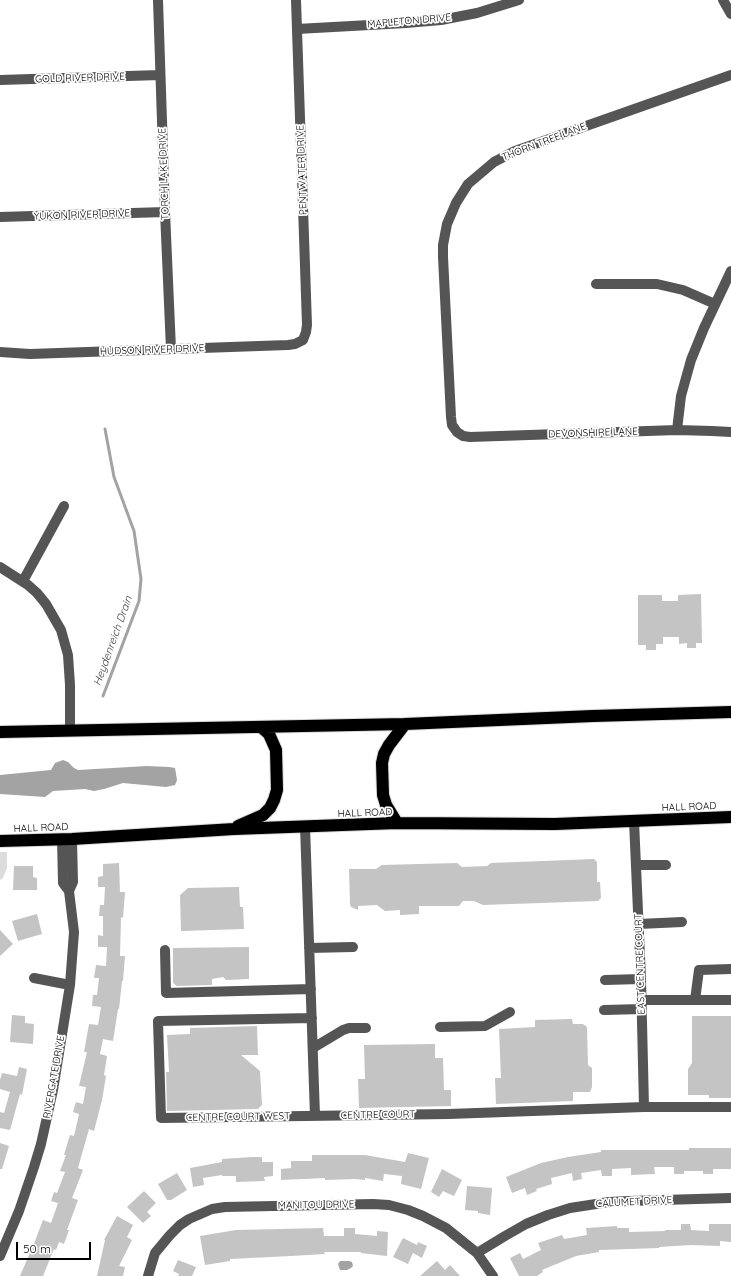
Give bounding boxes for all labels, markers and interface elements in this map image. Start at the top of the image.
street label: MAPLETON DRIVE [367,11,451,31]
street label: GOLD RIVER DRIVE [35,70,125,86]
street label: THORN TREE LANE [500,120,588,164]
street label: PENTWATER DRIVE [294,125,310,215]
street label: TORCH LAKE DRIVE [156,128,172,220]
street label: YUKON RIVER DRIVE [34,207,130,223]
street label: HUDSON RIVER DRIVE [100,342,204,358]
street label: DEVONSHIRE LANE [548,425,638,441]
water label: Heydenreich Drain [91,594,135,688]
street label: HALL ROAD [661,800,717,814]
street label: HALL ROAD [337,806,393,820]
street label: HALL ROAD [13,821,69,835]
street label: EAST CENTRE COURT [632,913,648,1015]
street label: RIVERGATE DRIVE [41,1034,67,1120]
street label: CENTRE COURT [341,1108,415,1122]
street label: CENTRE COURT WEST [186,1110,290,1124]
street label: CALUMET DRIVE [595,1194,673,1210]
street label: MANITOU DRIVE [278,1198,354,1212]
scale bar [18,1234,93,1260]
text: 50 m [23,1241,51,1256]

